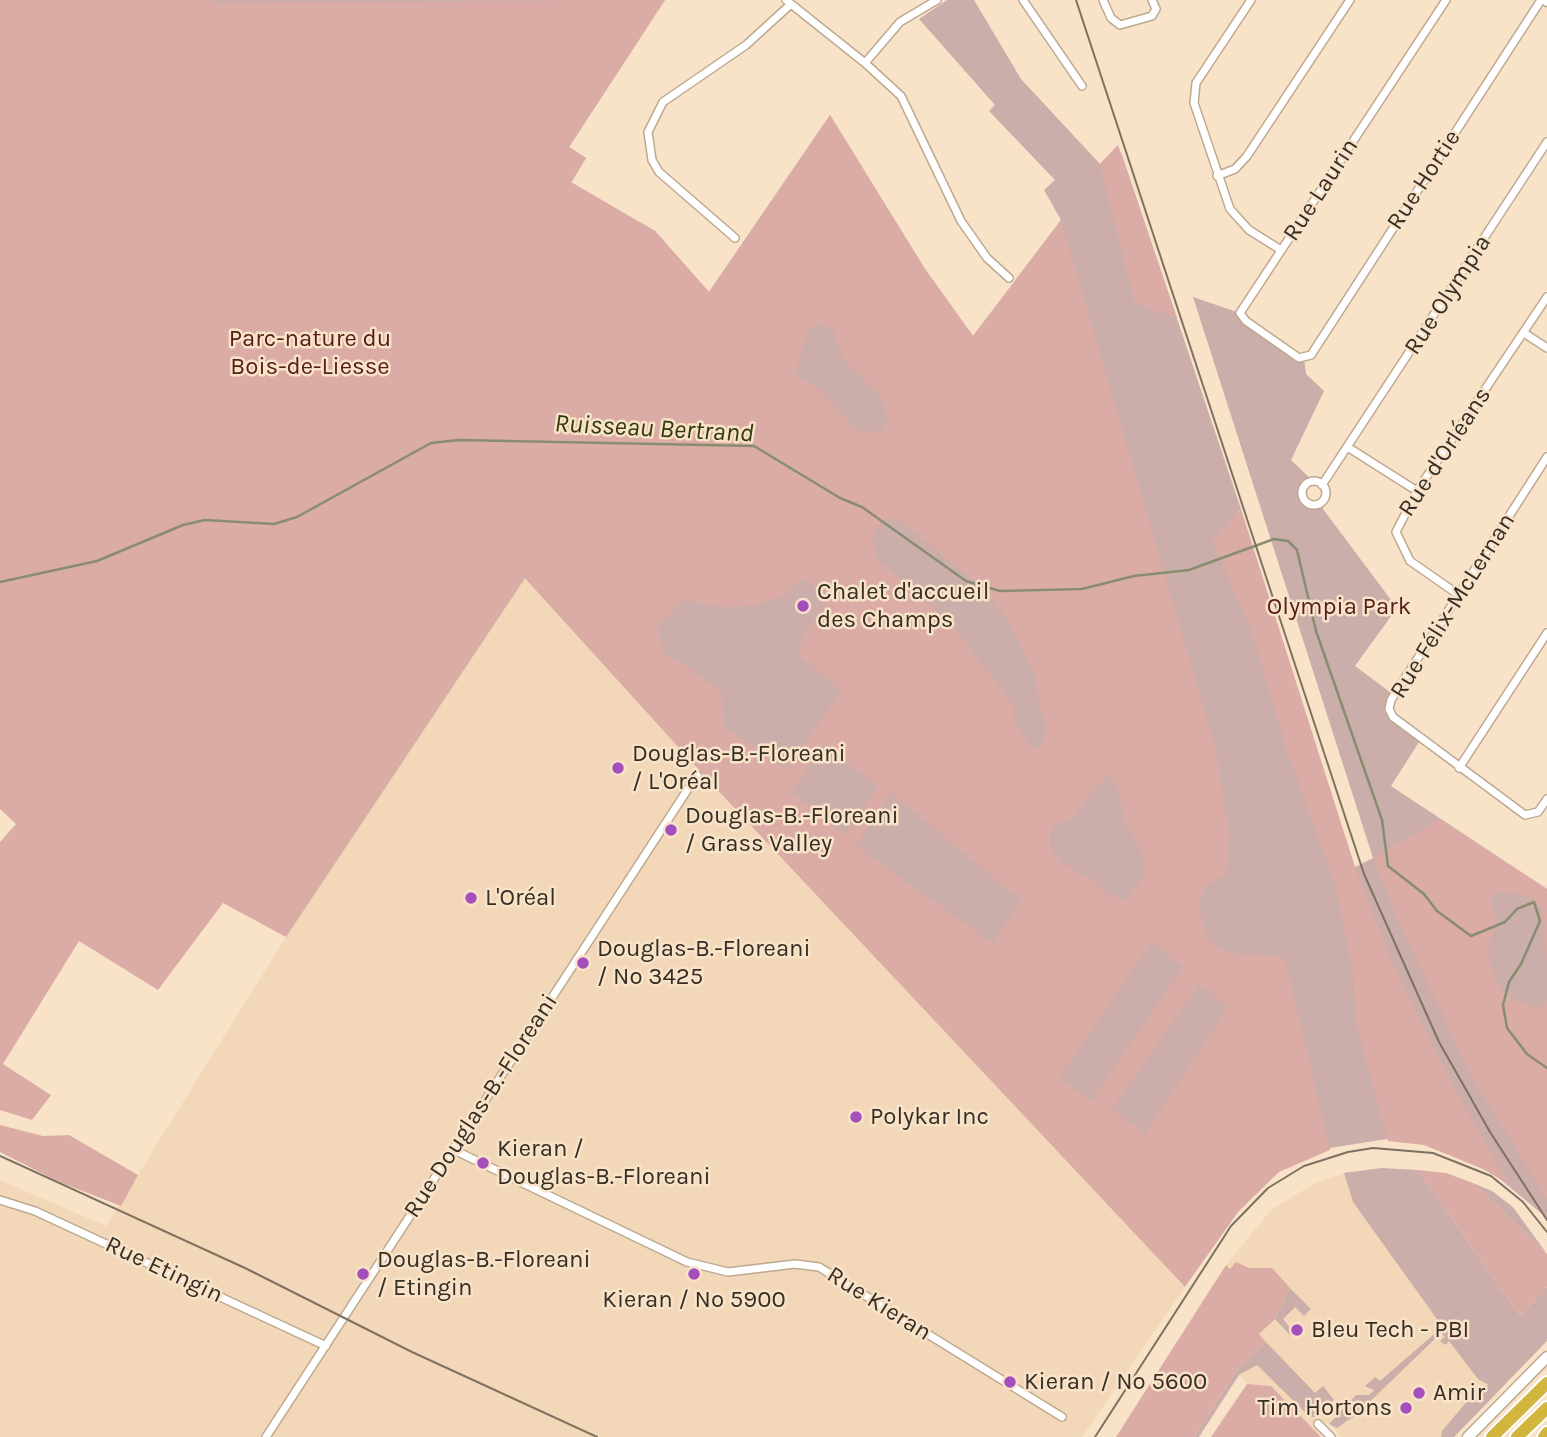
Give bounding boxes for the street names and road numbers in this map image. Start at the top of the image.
street label: Rue Hortie [1381,125,1467,235]
street label: Rue Laurin [1277,133,1365,247]
street label: Rue Olympia [1398,230,1498,360]
street label: Rue d'Orléans [1393,382,1497,522]
street label: Rue Félix-McLernan [1384,508,1522,704]
street label: Rue Douglas-B.-Floreani [398,989,564,1223]
street label: Rue Etingin [101,1230,227,1310]
street label: Rue Kieran [821,1261,937,1347]

